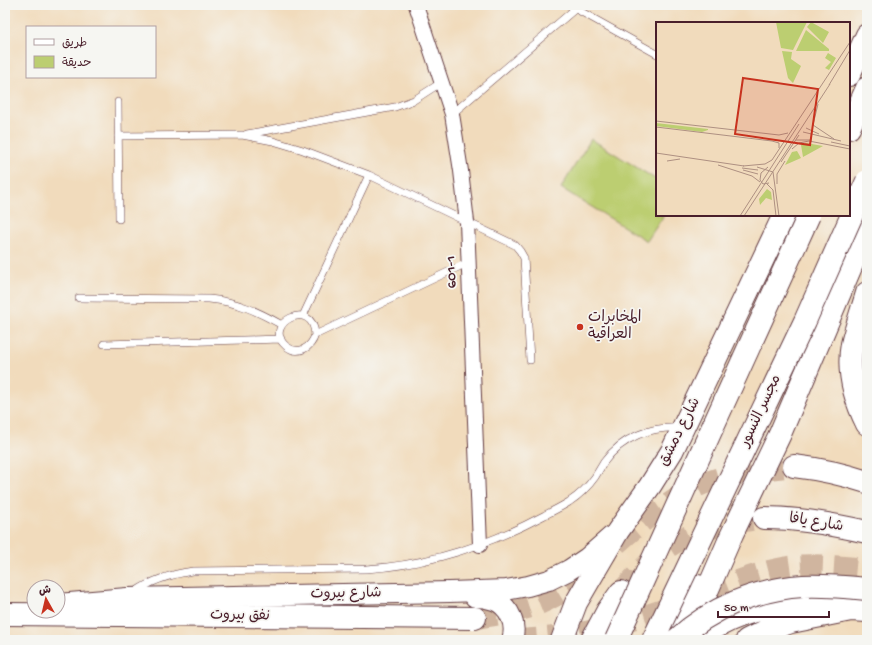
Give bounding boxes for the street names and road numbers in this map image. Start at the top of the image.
street label: 601-1 [442,255,462,289]
street label: مجسر النسور [736,372,786,451]
street label: شارع دمشق [655,395,705,469]
street label: شارع يافا [788,510,844,536]
street label: شارع بيروت [310,584,382,604]
street label: نفق بيروت [210,606,270,626]

